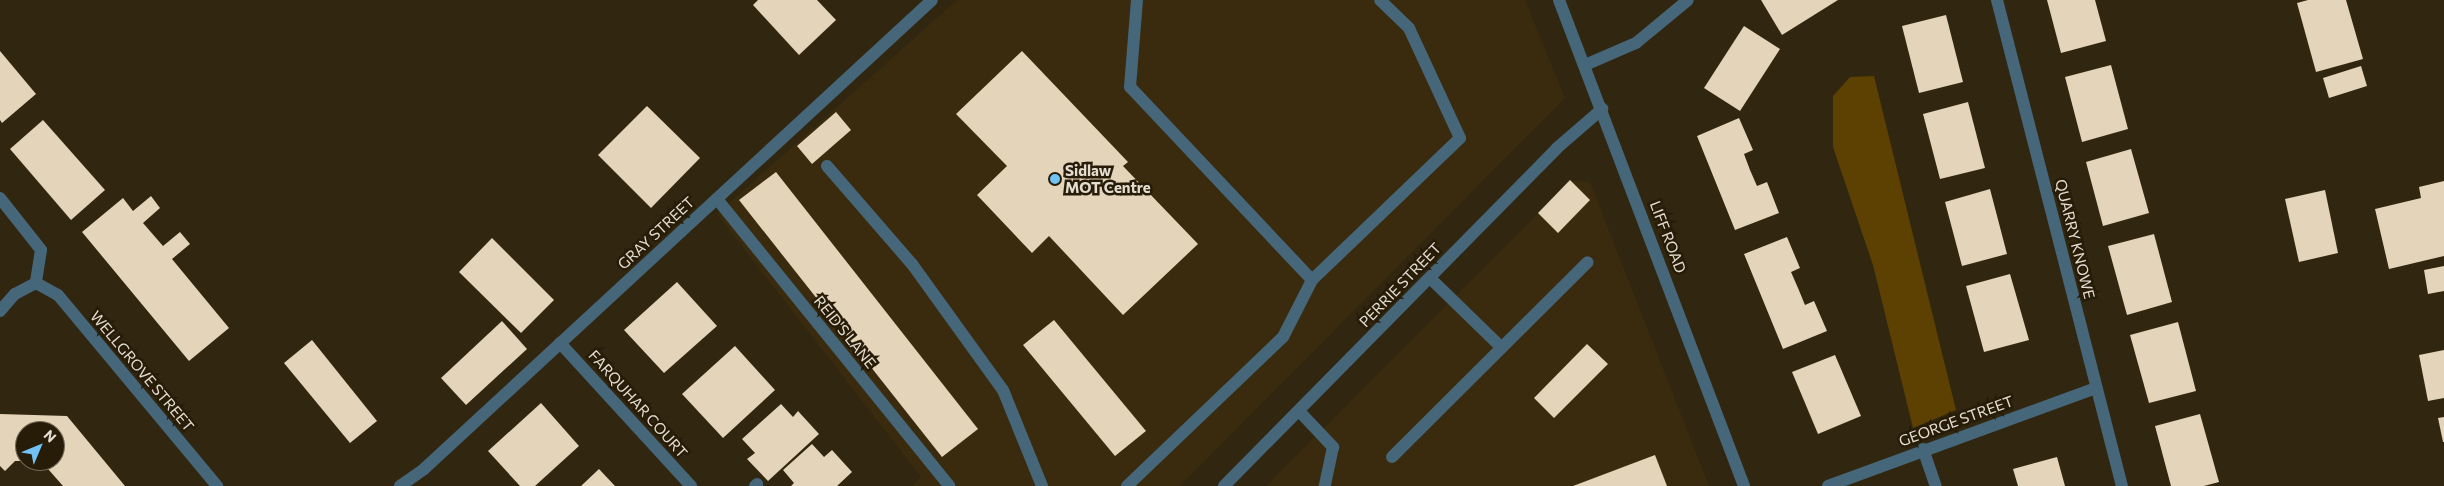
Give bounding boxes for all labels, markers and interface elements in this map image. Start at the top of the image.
place label: Sidlaw MOT Centre [1065,161,1151,196]
marker: Sidlaw MOT Centre [1049,173,1061,185]
street label: QUARRY KNOWE [2051,177,2099,301]
street label: GRAY STREET [614,193,698,273]
street label: LIFF ROAD [1646,198,1690,276]
street label: PERRIE STREET [1355,239,1445,331]
street label: REID'S LANE [810,292,880,372]
street label: WELLGROVE STREET [86,307,198,435]
street label: FARQUHAR COURT [585,346,691,462]
street label: GEORGE STREET [1896,392,2016,450]
north arrow [15,421,65,471]
text: N [41,426,60,445]

